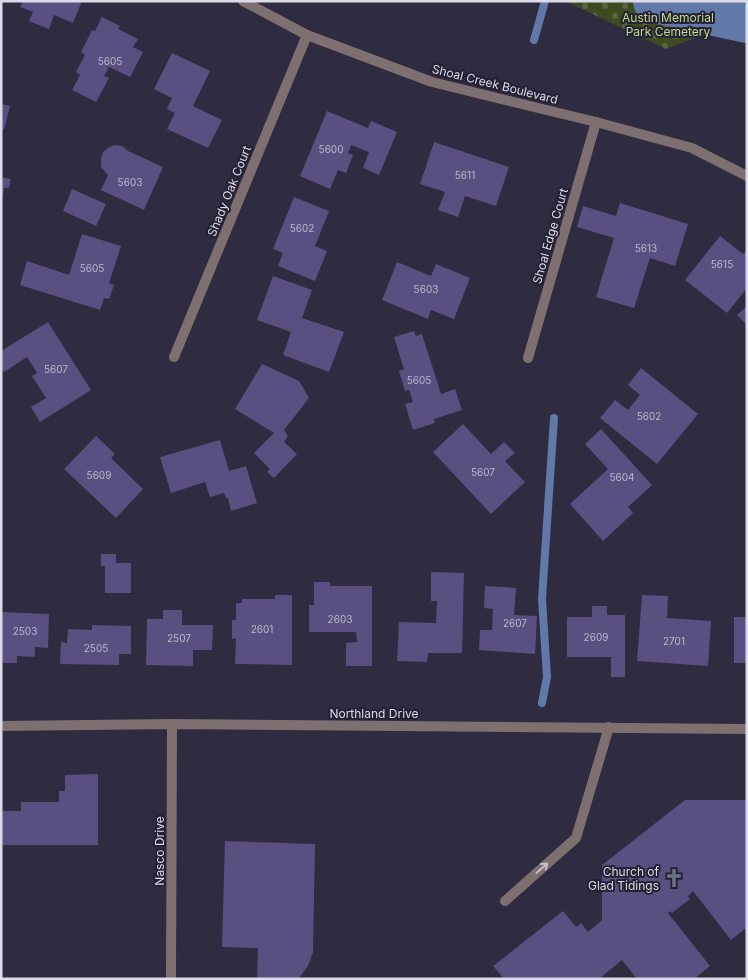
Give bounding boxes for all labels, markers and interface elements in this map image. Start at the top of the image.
park label: Austin Memorial Park Cemetery [622,10,714,39]
house number: 5605 [98,55,122,67]
street label: Shoal Creek Boulevard [431,61,559,107]
street label: Shady Oak Court [204,143,254,239]
house number: 5600 [319,143,343,155]
house number: 5611 [455,169,475,181]
house number: 5603 [118,176,142,188]
street label: Shoal Edge Court [529,186,571,286]
house number: 5602 [290,222,314,234]
house number: 5613 [635,242,657,254]
house number: 5615 [711,258,733,270]
house number: 5605 [80,262,104,274]
house number: 5603 [414,283,438,295]
house number: 5607 [44,363,68,375]
house number: 5605 [407,374,431,386]
house number: 5602 [637,410,661,422]
house number: 5607 [471,466,495,478]
house number: 5609 [87,469,111,481]
house number: 5604 [609,471,635,483]
house number: 2603 [328,613,352,625]
house number: 2607 [503,617,527,629]
house number: 2601 [251,623,273,635]
house number: 2503 [13,625,37,637]
house number: 2609 [584,631,608,643]
house number: 2507 [167,632,191,644]
house number: 2701 [663,635,685,647]
house number: 2505 [84,642,108,654]
street label: Northland Drive [329,706,419,721]
street label: Nasco Drive [152,816,167,886]
one-way arrow [535,863,548,874]
place label: Church of Glad Tidings [588,864,660,893]
church icon: Church of Glad Tidings [663,867,685,889]

